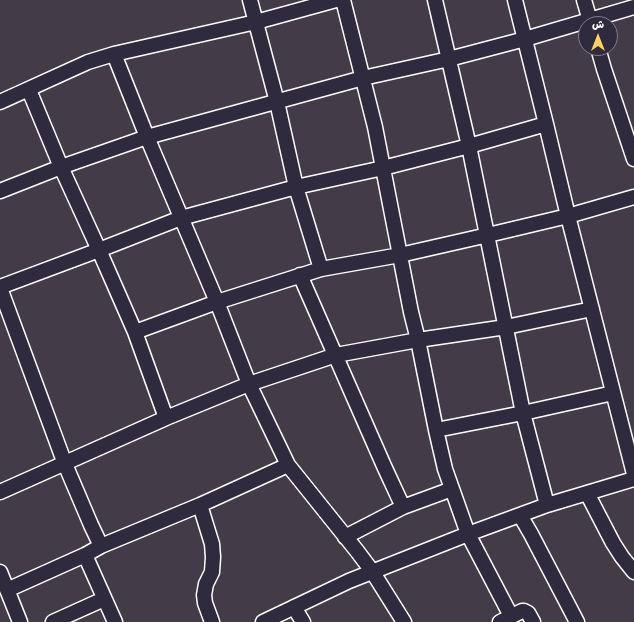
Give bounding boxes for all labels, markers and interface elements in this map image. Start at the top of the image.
north arrow [578,16,618,56]
text: ش [592,17,604,33]

